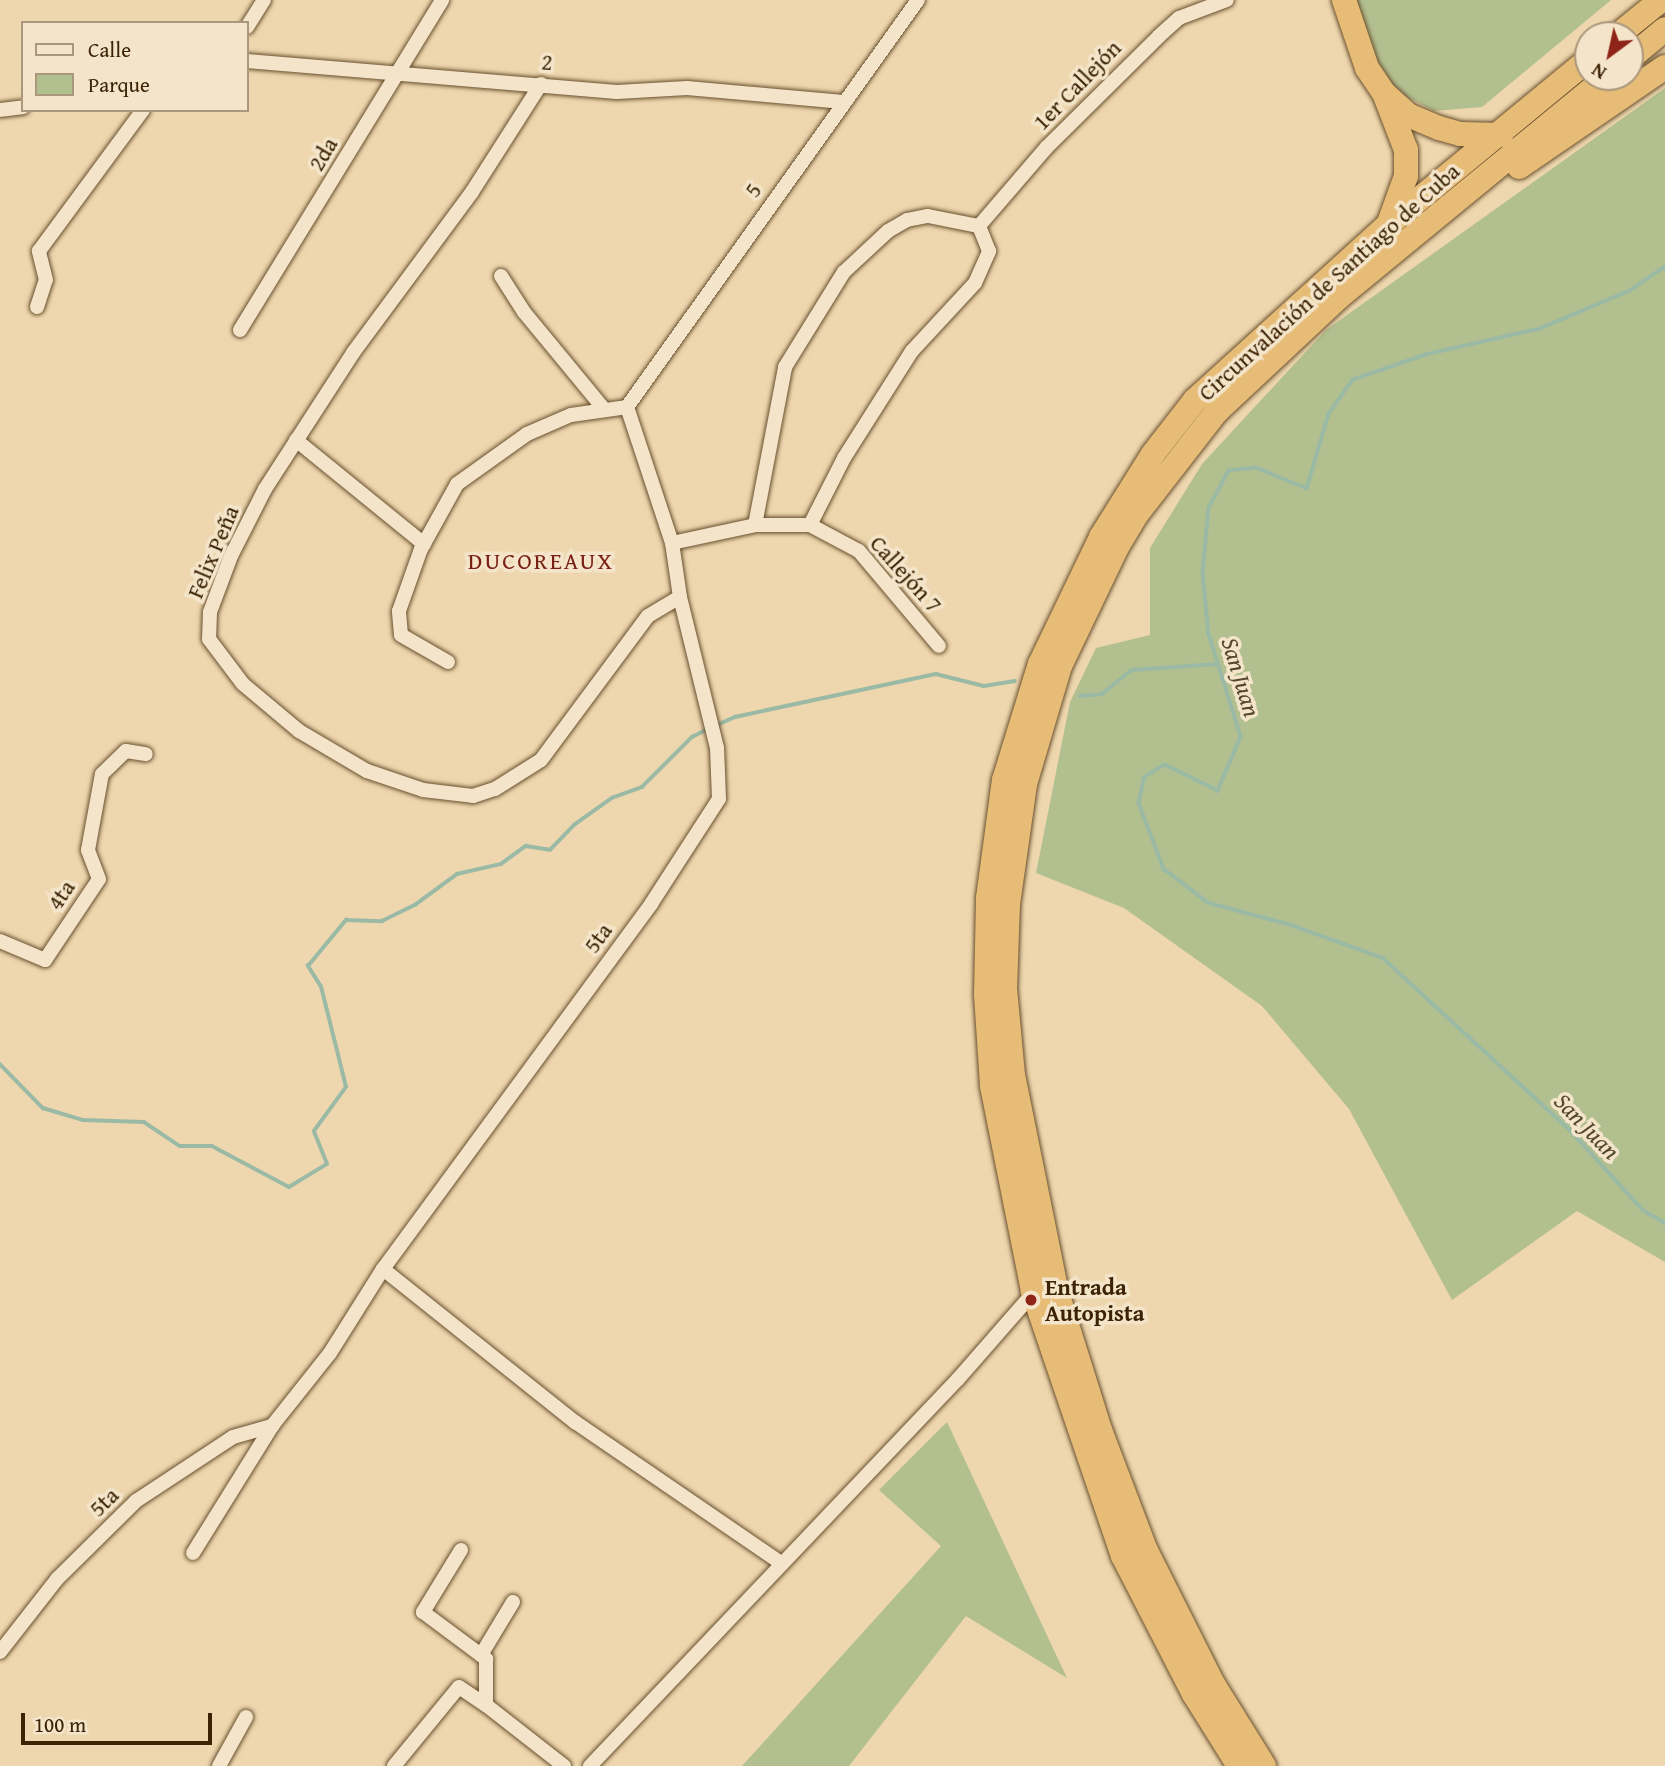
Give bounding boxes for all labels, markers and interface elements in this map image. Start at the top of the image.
legend [21,21,248,112]
north arrow [1574,21,1644,91]
text: Calle [88,34,131,65]
street label: 1er Callejón [1027,34,1127,136]
street label: 2 [540,48,554,76]
text: N [1586,57,1612,87]
text: Parque [88,69,150,100]
street label: 2da [302,132,344,176]
street label: Circunvalación de Santiago de Cuba [1193,157,1465,407]
street label: 5 [739,178,767,202]
street label: Felix Peña [181,502,245,602]
street label: Callejón 7 [864,530,948,618]
district label: DUCOREAUX [469,547,613,575]
water label: San Juan [1215,634,1267,720]
street label: 4ta [41,875,81,915]
street label: 5ta [578,918,618,958]
water label: San Juan [1548,1087,1626,1165]
place label: Entrada Autopista [1045,1273,1144,1327]
marker: Entrada Autopista [1023,1292,1039,1308]
street label: 5ta [84,1482,124,1522]
scale bar [24,1700,215,1744]
text: 100 m [34,1709,86,1740]

